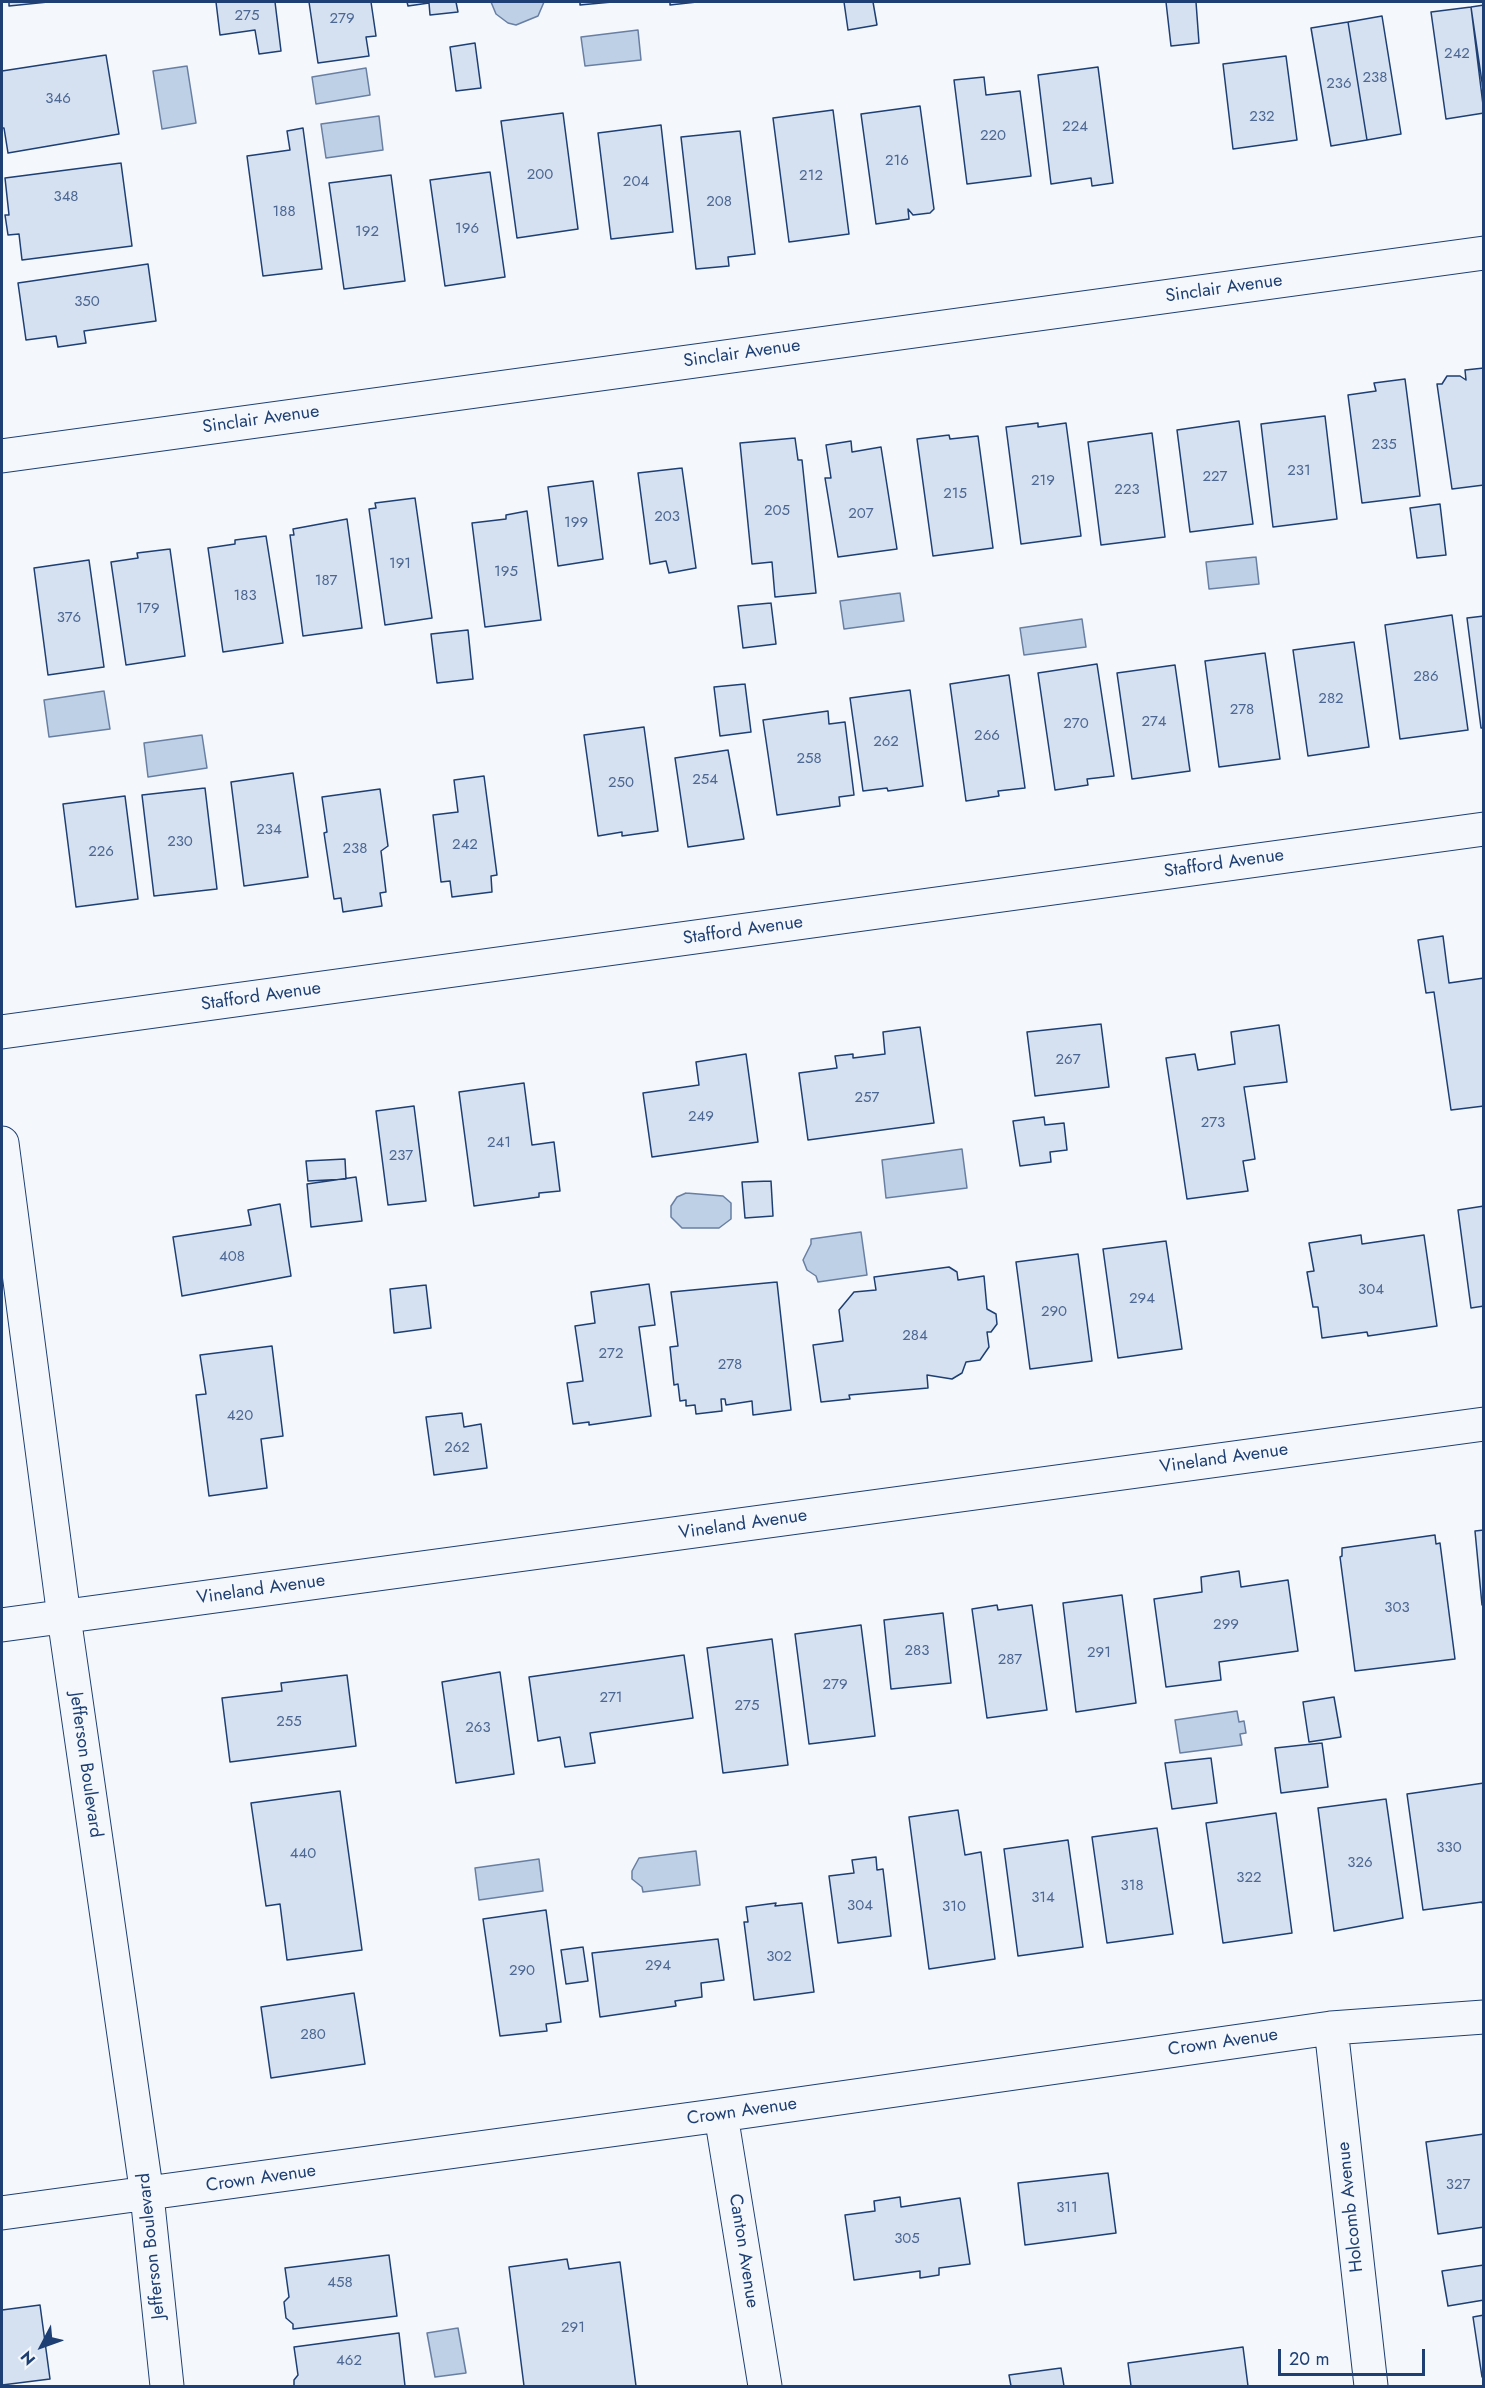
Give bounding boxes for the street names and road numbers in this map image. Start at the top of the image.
street label: Sinclair Avenue [1164,270,1284,308]
street label: Sinclair Avenue [682,335,802,373]
street label: Sinclair Avenue [201,401,321,439]
street label: Stafford Avenue [1163,845,1285,883]
street label: Stafford Avenue [682,912,804,950]
street label: Stafford Avenue [200,978,322,1016]
street label: Vineland Avenue [1158,1439,1290,1479]
street label: Vineland Avenue [677,1505,809,1545]
street label: Vineland Avenue [195,1570,327,1610]
street label: Jefferson Boulevard [64,1691,106,1839]
street label: Crown Avenue [1167,2025,1279,2061]
street label: Crown Avenue [686,2094,798,2130]
street label: Holcomb Avenue [1333,2141,1369,2273]
street label: Crown Avenue [205,2161,317,2197]
street label: Jefferson Boulevard [134,2172,170,2320]
street label: Canton Avenue [723,2192,763,2310]

